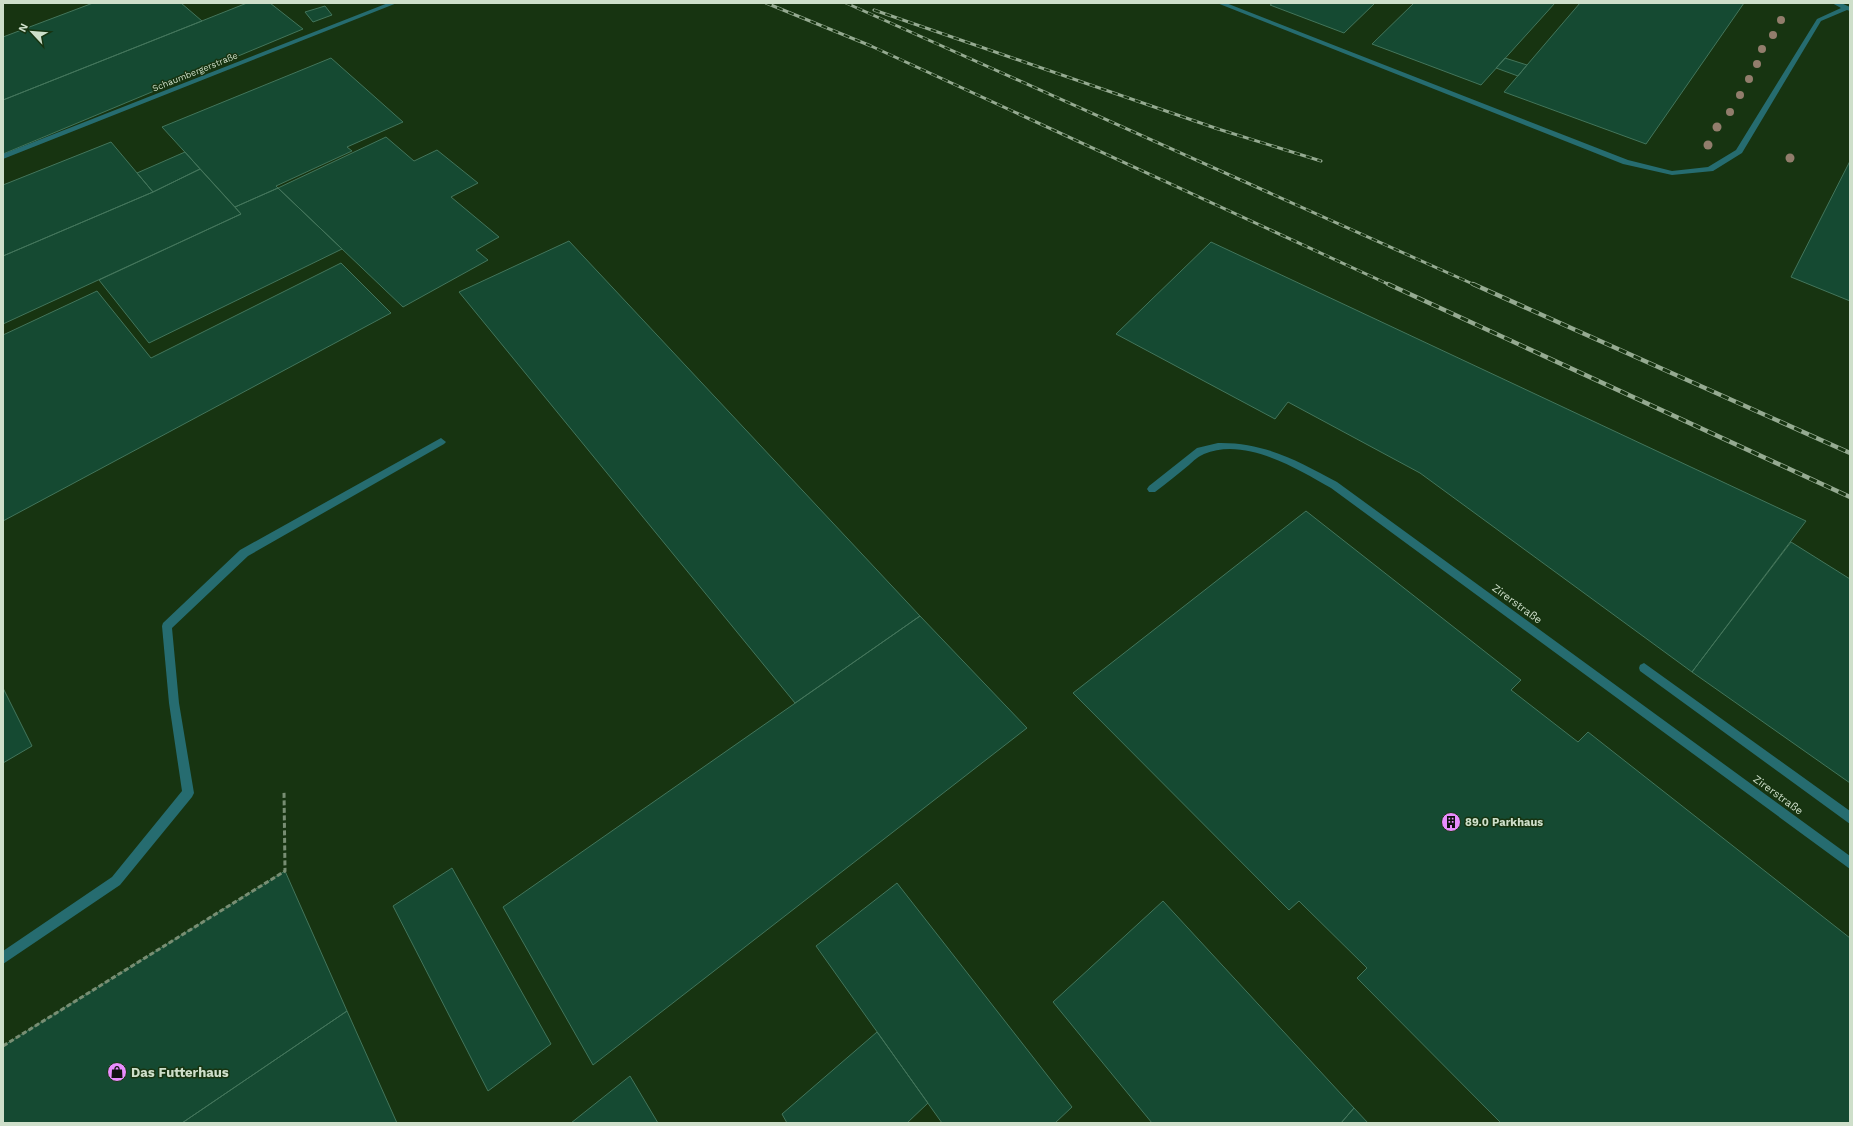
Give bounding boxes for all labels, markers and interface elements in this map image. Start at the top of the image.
north arrow [12,12,52,52]
text: N [16,21,31,34]
street label: Schaumbergerstraße [151,50,239,94]
street label: Zirerstraße [1489,581,1545,627]
street label: Zirerstraße [1750,772,1806,818]
building icon: 89.0 Parkhaus [1440,811,1462,833]
place label: 89.0 Parkhaus [1465,816,1543,829]
shop icon: Das Futterhaus [106,1061,128,1083]
place label: Das Futterhaus [131,1065,229,1080]

